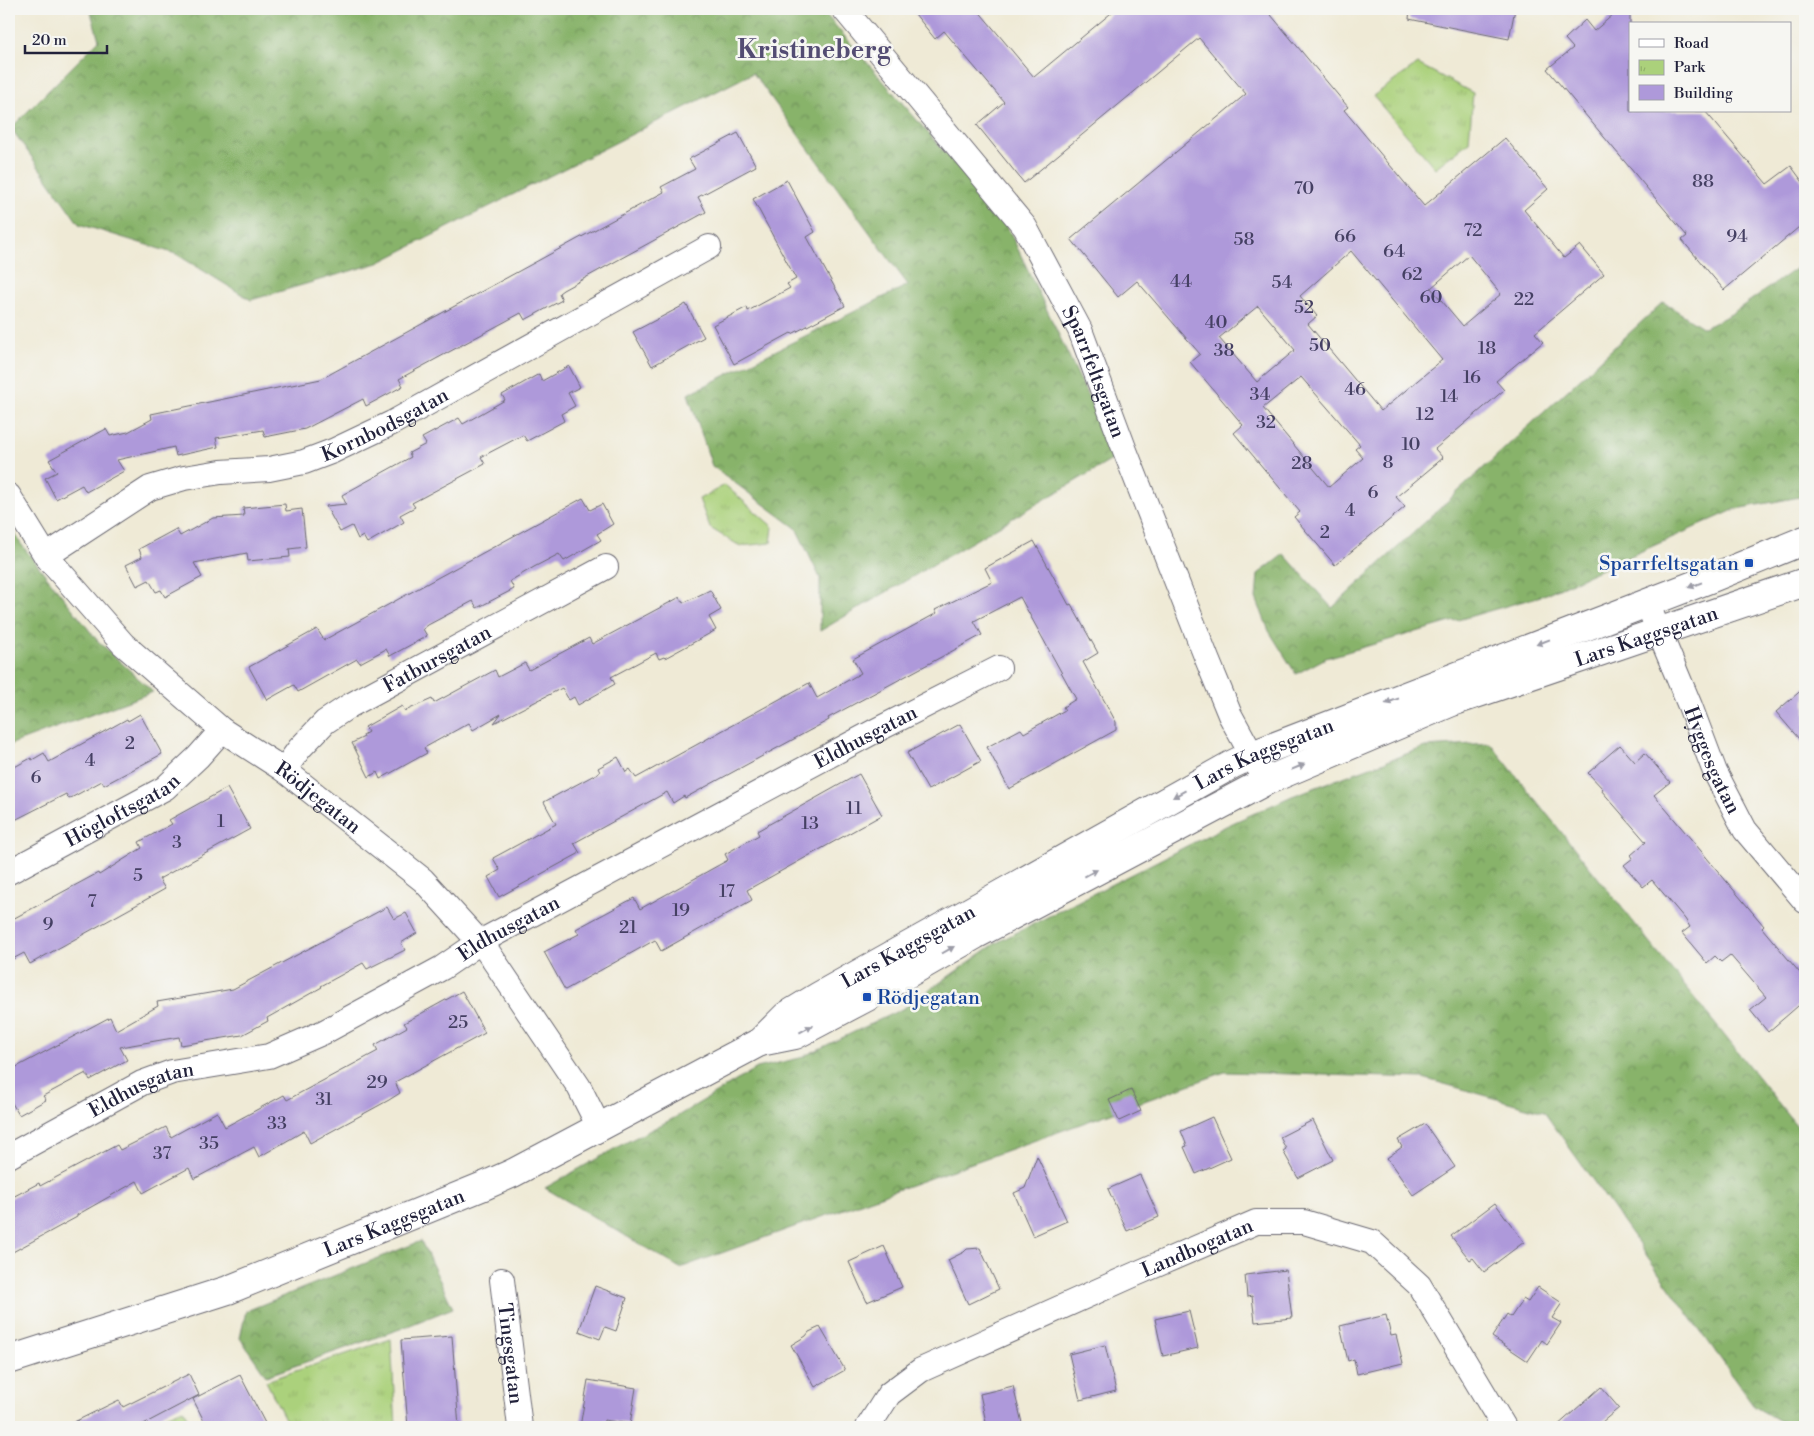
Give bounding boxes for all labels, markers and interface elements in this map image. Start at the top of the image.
scale bar [25,22,108,54]
legend [1629,22,1792,112]
text: 20 m [32,31,67,50]
text: Road [1674,34,1709,53]
district label: Kristineberg [737,35,892,66]
text: Park [1674,58,1706,77]
text: Building [1673,84,1733,103]
house number: 88 [1692,170,1714,193]
house number: 70 [1294,177,1314,200]
house number: 72 [1463,219,1483,242]
house number: 66 [1334,225,1356,248]
house number: 94 [1726,225,1748,248]
house number: 58 [1234,228,1254,251]
house number: 64 [1383,240,1405,263]
house number: 62 [1401,263,1423,286]
house number: 44 [1170,270,1192,293]
house number: 54 [1272,271,1293,294]
house number: 60 [1420,286,1442,309]
house number: 22 [1514,288,1534,311]
house number: 52 [1294,296,1314,319]
street label: Sparrfeltsgatan [1055,302,1130,442]
house number: 40 [1205,311,1227,334]
house number: 50 [1309,334,1331,357]
house number: 18 [1478,337,1496,360]
house number: 38 [1214,339,1234,362]
house number: 16 [1463,366,1481,389]
house number: 46 [1344,378,1366,401]
street label: Kornbodsgatan [318,383,453,468]
house number: 34 [1250,383,1271,406]
house number: 14 [1440,385,1458,408]
house number: 12 [1416,403,1434,426]
house number: 32 [1256,411,1276,434]
house number: 10 [1401,433,1421,456]
house number: 8 [1382,451,1394,474]
house number: 28 [1291,452,1313,475]
house number: 6 [1368,481,1379,504]
house number: 4 [1345,499,1356,522]
house number: 2 [1320,521,1330,544]
place label: Sparrfeltsgatan [1599,552,1739,577]
marker: Sparrfeltsgatan [1743,557,1755,569]
one-way arrow [1688,581,1702,589]
street label: Lars Kaggsgatan [1572,601,1722,673]
street label: Fatbursgatan [379,620,496,699]
one-way arrow [1536,639,1550,647]
one-way arrow [1384,698,1399,705]
street label: Eldhusgatan [810,701,922,775]
street label: Hyggesgatan [1677,703,1746,819]
street label: Lars Kaggsgatan [1191,714,1338,797]
house number: 2 [125,732,135,755]
house number: 4 [85,749,96,772]
street label: Rödjegatan [270,757,365,840]
one-way arrow [1291,763,1306,771]
house number: 6 [31,766,42,789]
street label: Högloftsgatan [61,769,186,854]
one-way arrow [1172,790,1186,798]
house number: 11 [846,797,862,820]
house number: 1 [217,810,225,833]
house number: 13 [801,812,819,835]
house number: 3 [172,831,182,854]
house number: 5 [133,864,143,887]
one-way arrow [1084,869,1099,877]
house number: 17 [719,880,735,903]
house number: 7 [87,890,97,913]
street label: Eldhusgatan [453,891,565,968]
house number: 19 [672,899,690,922]
street label: Lars Kaggsgatan [837,900,980,995]
house number: 9 [43,913,54,936]
house number: 21 [619,916,637,939]
one-way arrow [941,946,956,954]
place label: Rödjegatan [877,986,980,1011]
marker: Rödjegatan [861,991,873,1003]
house number: 25 [448,1011,468,1034]
one-way arrow [799,1025,814,1033]
street label: Eldhusgatan [85,1058,196,1124]
house number: 29 [366,1071,388,1094]
house number: 31 [315,1088,333,1111]
house number: 33 [267,1112,287,1135]
house number: 35 [199,1132,219,1155]
house number: 37 [153,1142,171,1165]
street label: Lars Kaggsgatan [320,1184,469,1264]
street label: Landbogatan [1138,1214,1257,1284]
street label: Tingsgatan [491,1302,528,1406]

